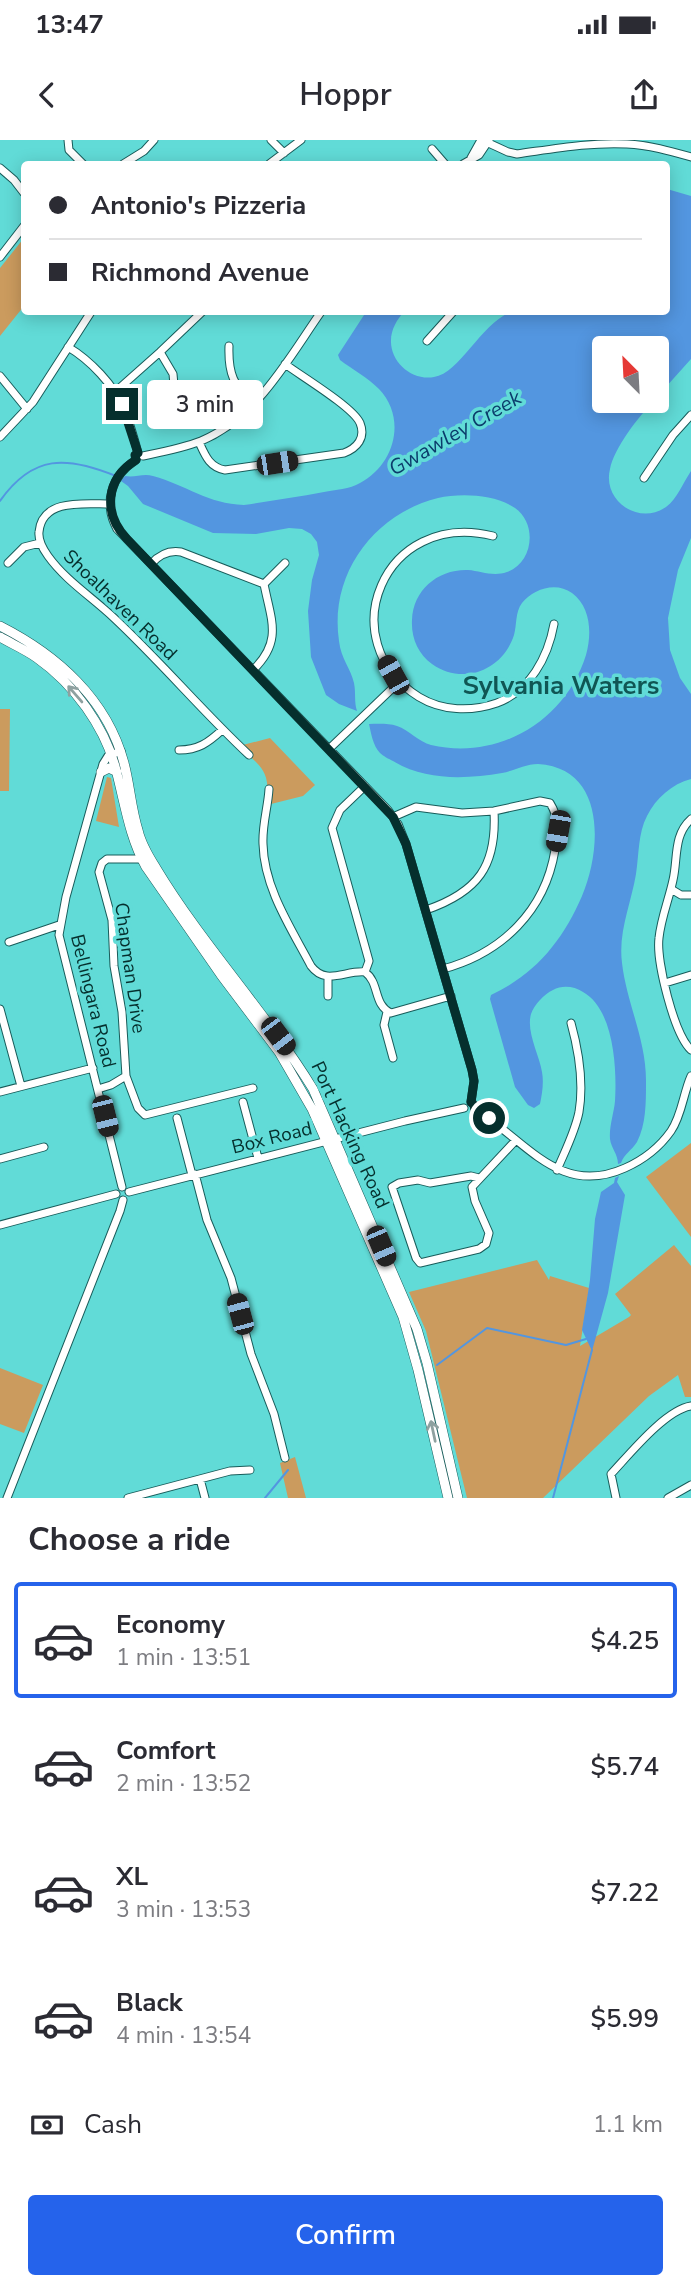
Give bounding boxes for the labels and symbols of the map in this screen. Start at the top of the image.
north arrow [592,336,668,413]
callout: 3 min [146,380,262,428]
water label: Gwawley Creek [383,383,527,482]
route end [106,388,138,420]
car [255,449,300,477]
street label: Shoalhaven Road [57,544,183,666]
car [374,652,413,698]
district label: Sylvania Waters [463,668,659,703]
one-way arrow [67,685,83,703]
car [545,808,572,854]
street label: Chapman Drive [108,901,152,1035]
street label: Bellingara Road [64,932,122,1070]
car [257,1013,300,1059]
street label: Port Hacking Road [305,1057,395,1213]
car [90,1093,121,1139]
route start [473,1102,505,1134]
street label: Box Road [229,1115,315,1161]
car [364,1223,399,1269]
car [225,1291,256,1337]
one-way arrow [425,1420,439,1443]

